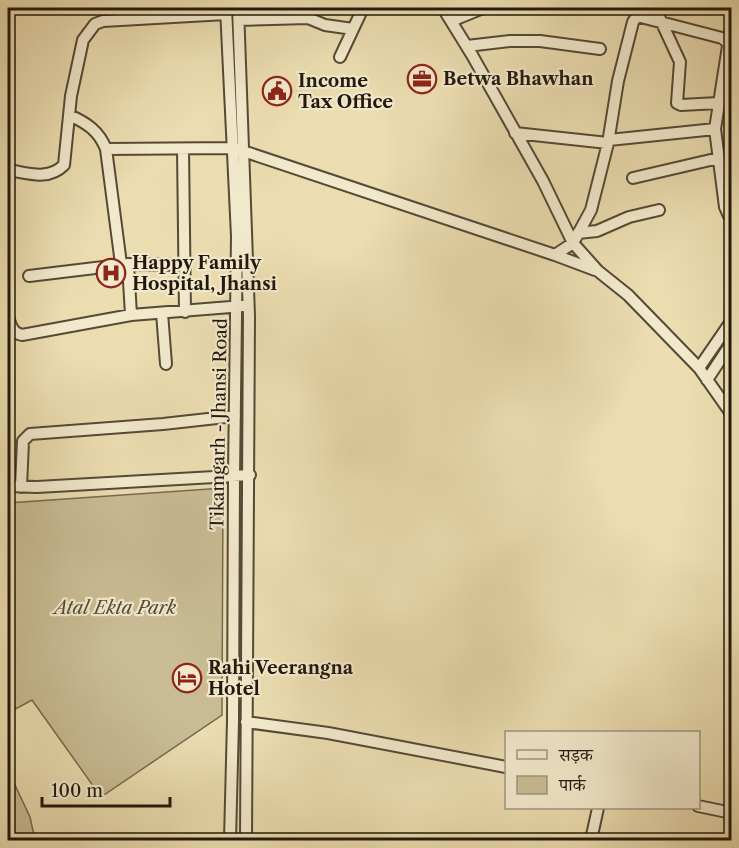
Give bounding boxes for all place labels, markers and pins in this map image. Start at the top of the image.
office icon: Betwa Bhawhan [406,63,438,95]
place label: Betwa Bhawhan [443,68,594,90]
place label: Income Tax Office [298,70,393,113]
public building icon: Income Tax Office [261,75,293,107]
place label: Happy Family Hospital, Jhansi [132,252,277,295]
hospital icon: Happy Family Hospital, Jhansi [95,257,127,289]
place label: Rahi Veerangna Hotel [208,657,354,700]
hotel icon: Rahi Veerangna Hotel [171,662,203,694]

